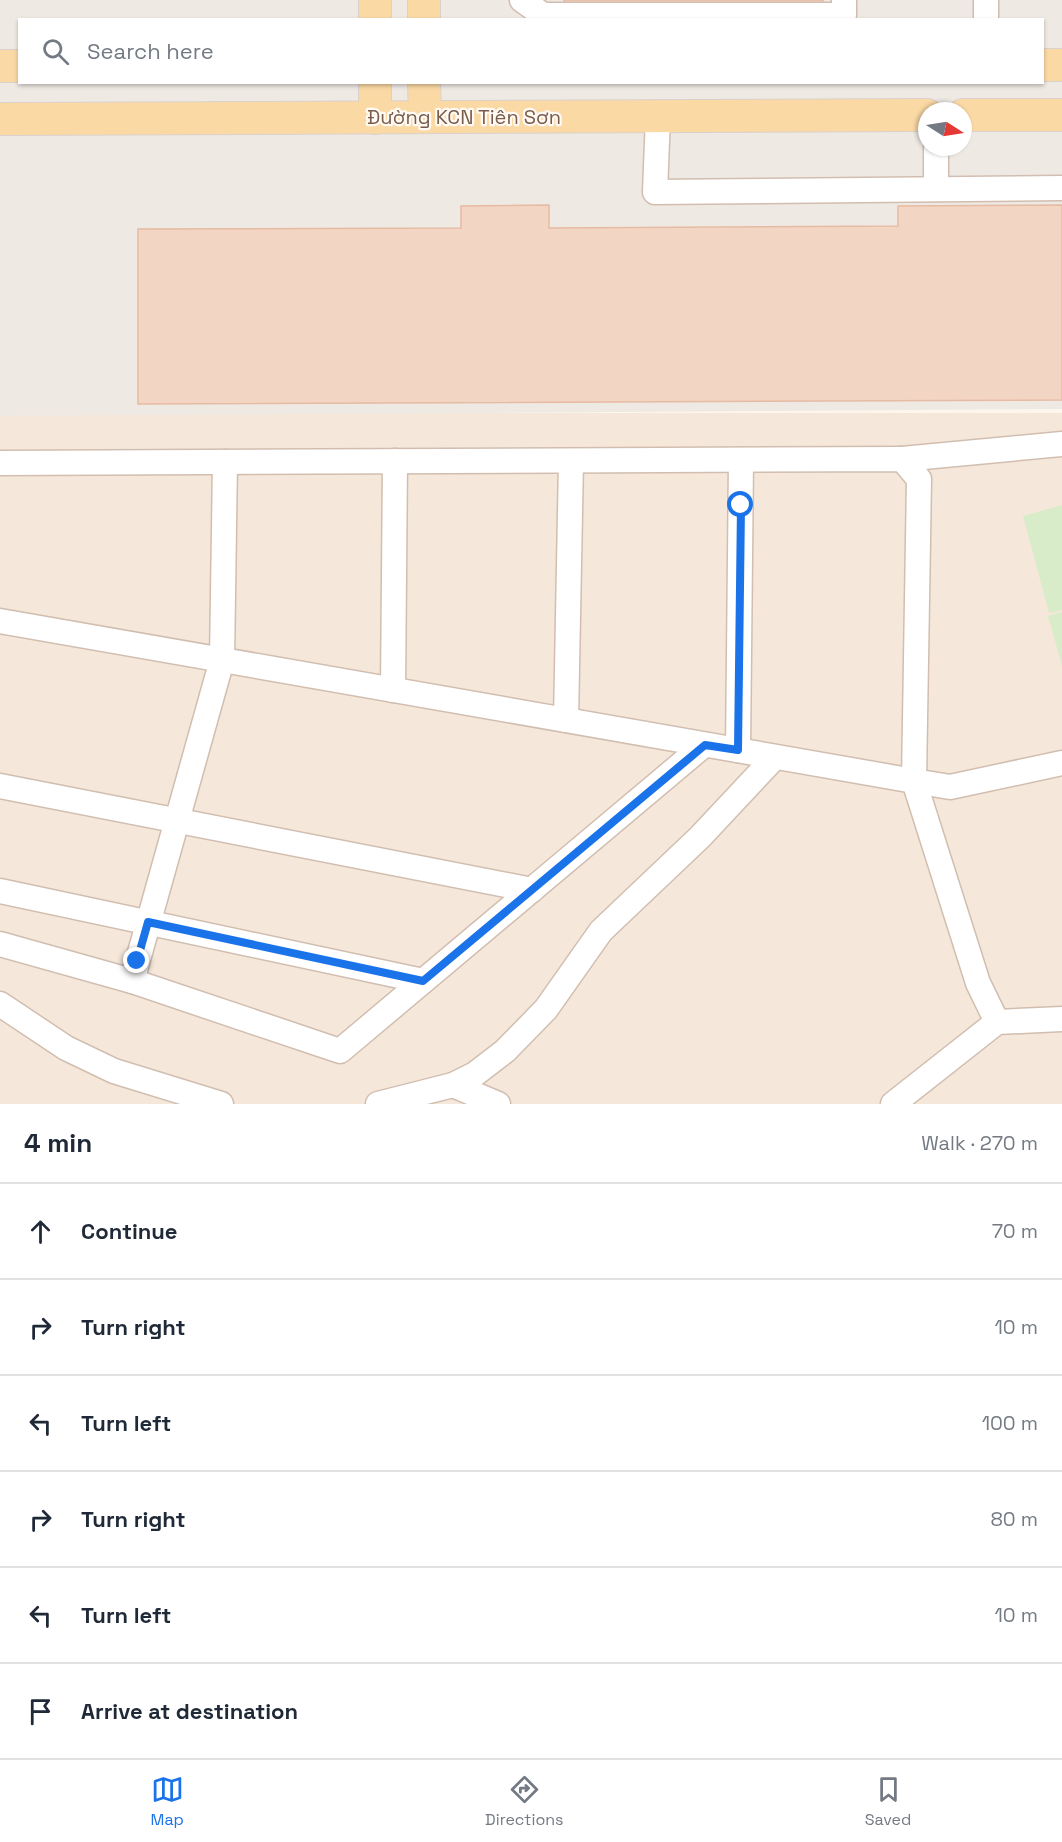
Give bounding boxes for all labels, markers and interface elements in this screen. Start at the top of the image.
search box [18,18,1044,84]
icon: search [39,35,72,68]
text: Search here [87,37,214,65]
north arrow [918,102,972,156]
street label: Đường KCN Tiên Sơn [367,104,561,130]
route start [727,491,753,517]
route end [123,947,149,973]
text: 4 min [24,1126,92,1160]
text: Walk · 270 m [921,1130,1038,1156]
icon: ahead [24,1215,57,1248]
text: Continue [81,1217,177,1245]
text: 70 m [992,1218,1038,1244]
icon: right [24,1311,57,1344]
text: Turn right [81,1313,186,1341]
text: 10 m [994,1314,1038,1340]
icon: left [24,1407,57,1440]
text: Turn left [81,1409,171,1437]
text: 100 m [982,1410,1038,1436]
icon: right [24,1503,57,1536]
text: Turn right [81,1505,186,1533]
text: 80 m [990,1506,1038,1532]
icon: left [24,1599,57,1632]
text: Turn left [81,1601,171,1629]
text: 10 m [994,1602,1038,1628]
icon: arrive [24,1695,57,1728]
text: Arrive at destination [81,1697,298,1725]
tab: Map [151,1773,184,1830]
tab: Directions [485,1773,564,1830]
tab: Saved [865,1773,911,1830]

